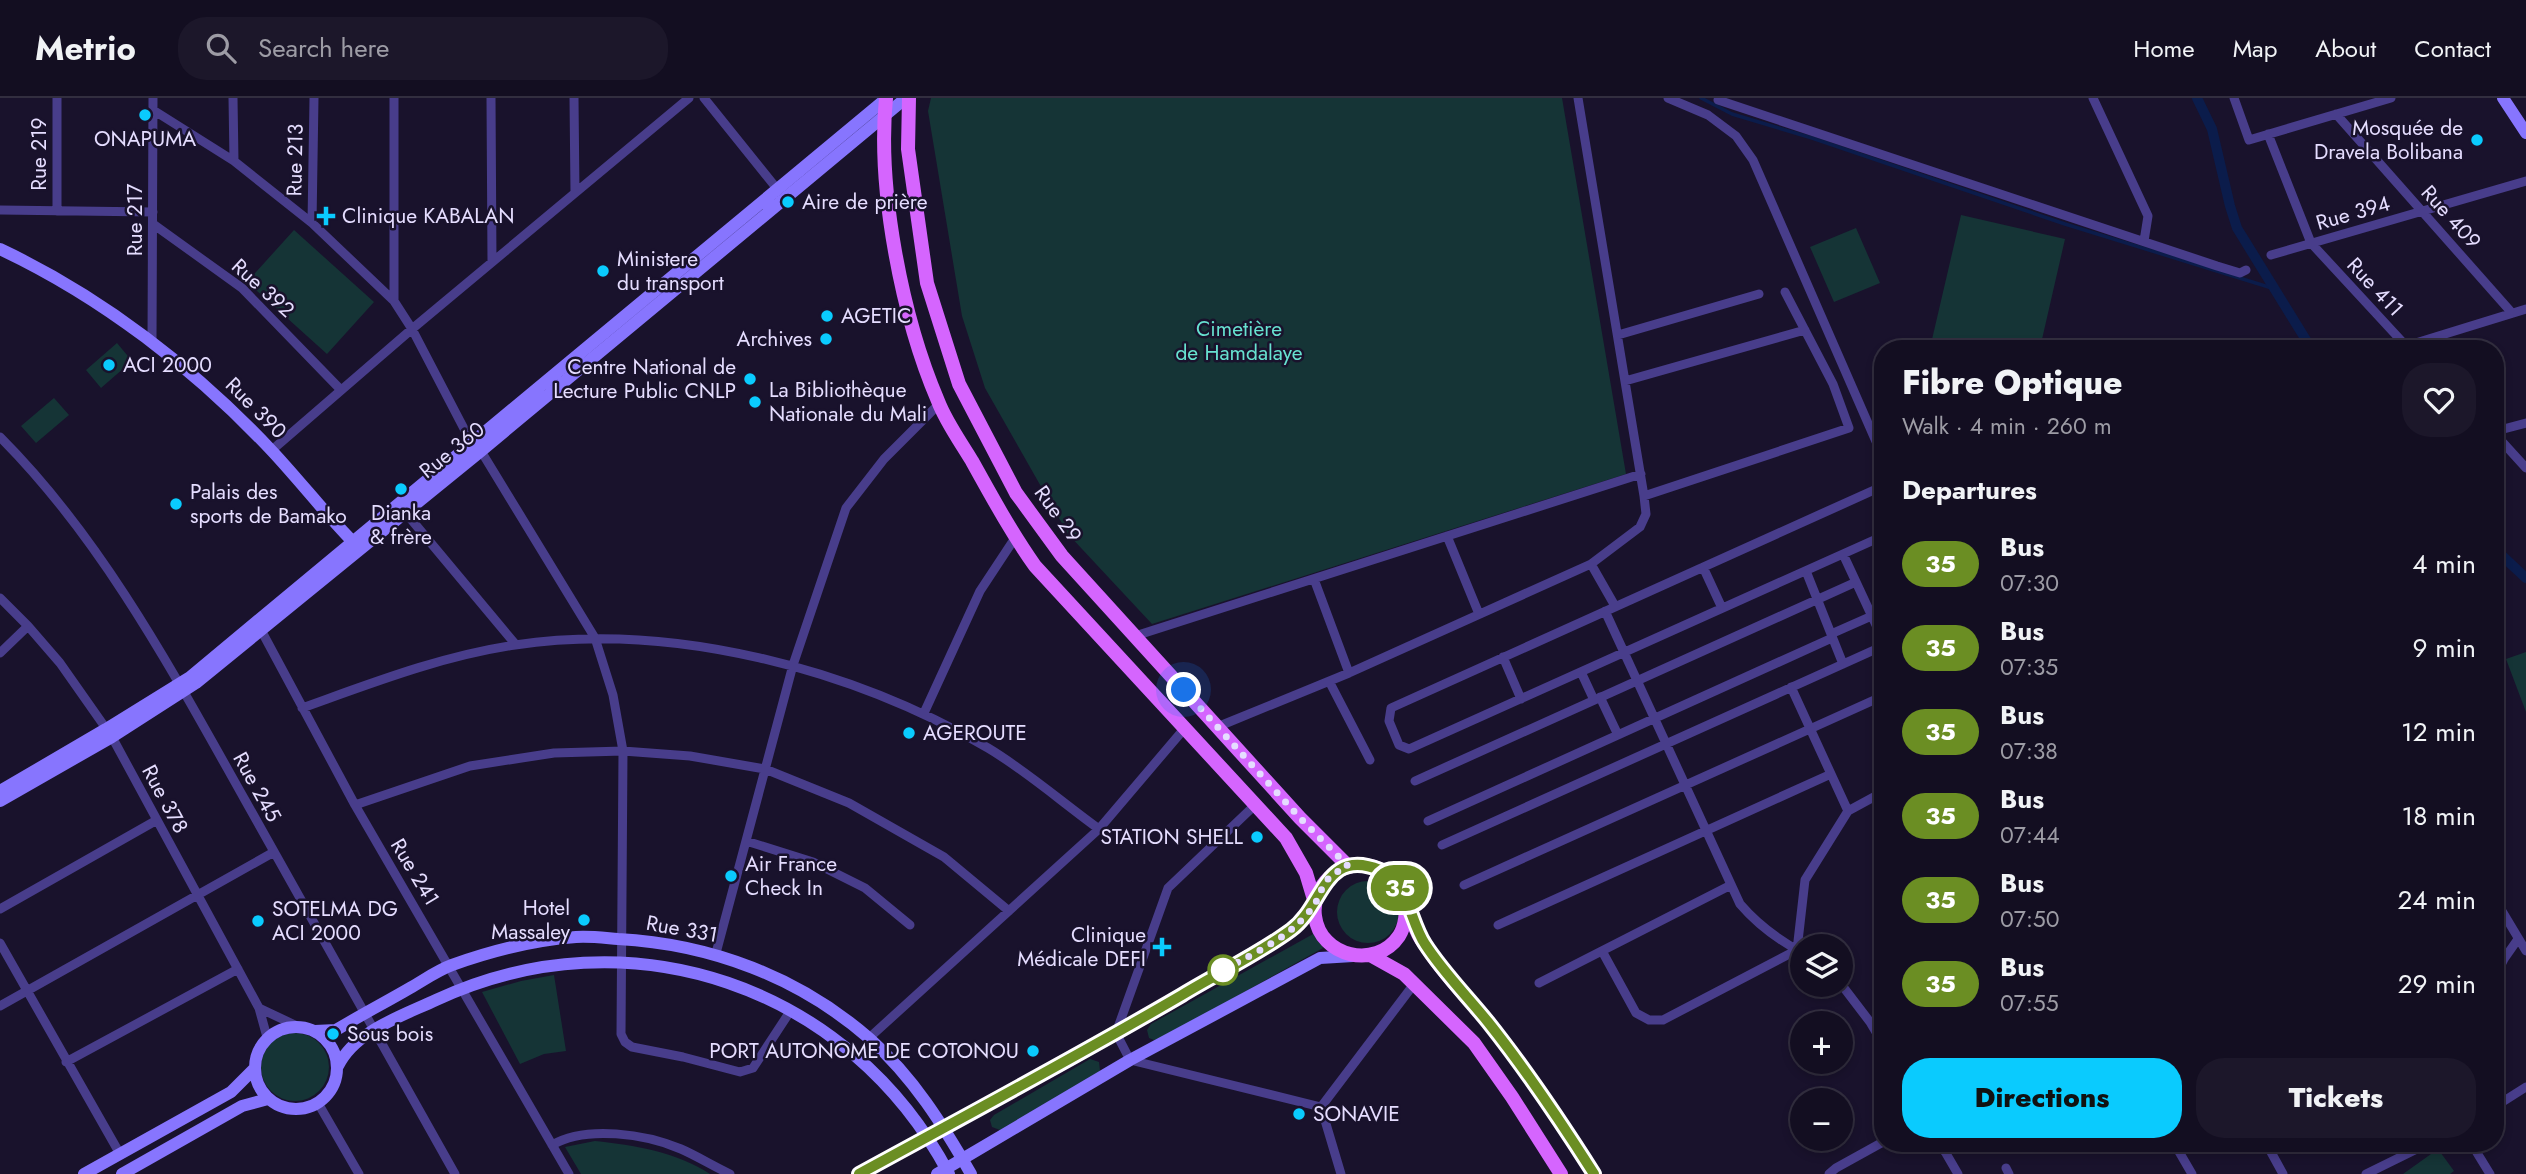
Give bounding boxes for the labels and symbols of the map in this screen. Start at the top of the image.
marker: ONAPUMA [137,107,153,123]
place label: Mosquée de Dravela Bolibana [2314,113,2463,167]
street label: Rue 219 [24,117,54,191]
street label: Rue 213 [279,123,311,197]
place label: ONAPUMA [94,124,196,154]
marker: Mosquée de Dravela Bolibana [2469,132,2485,148]
street label: Rue 409 [2414,178,2488,256]
street label: Rue 217 [120,184,150,256]
place label: Aire de prière [802,187,928,217]
street label: Rue 394 [2312,188,2394,238]
marker: Aire de prière [780,194,796,210]
place label: Clinique KABALAN [342,201,514,231]
marker: Clinique KABALAN [316,206,336,226]
place label: Ministere du transport [617,244,724,298]
street label: Rue 411 [2340,251,2410,323]
street label: Rue 392 [225,252,301,324]
marker: Ministere du transport [595,263,611,279]
place label: AGETIC [841,301,911,331]
marker: AGETIC [819,308,835,324]
park label: Cimetière de Hamdalaye [1175,314,1303,368]
place label: Archives [737,324,812,354]
marker: Archives [818,331,834,347]
place label: ACI 2000 [123,350,212,380]
place label: Centre National de Lecture Public CNLP [553,352,736,406]
marker: ACI 2000 [101,357,117,373]
street label: Rue 390 [219,371,293,445]
marker: Centre National de Lecture Public CNLP [742,371,758,387]
place label: La Bibliothèque Nationale du Mali [769,375,927,429]
marker: La Bibliothèque Nationale du Mali [747,394,763,410]
street label: Rue 360 [413,414,491,486]
place label: Palais des sports de Bamako [190,477,347,531]
street label: Rue 29 [1027,479,1089,549]
marker: Dianka & frère [393,481,409,497]
marker: Palais des sports de Bamako [168,496,184,512]
place label: Dianka & frère [370,498,432,552]
your location [1166,672,1201,707]
place label: AGEROUTE [923,718,1027,748]
marker: AGEROUTE [901,725,917,741]
street label: Rue 245 [225,747,289,827]
street label: Rue 378 [134,759,196,839]
place label: STATION SHELL [1100,822,1244,852]
marker: STATION SHELL [1249,829,1265,845]
street label: Rue 241 [383,833,447,911]
place label: Air France Check In [745,849,837,903]
line badge: 35 [1368,865,1432,911]
marker: Air France Check In [723,868,739,884]
place label: Hotel Massaley [491,893,571,947]
place label: SOTELMA DG ACI 2000 [272,894,398,948]
street label: Rue 331 [644,908,720,950]
marker: Hotel Massaley [576,912,592,928]
marker: SOTELMA DG ACI 2000 [250,913,266,929]
place label: Clinique Médicale DEFI [1017,920,1146,974]
marker: Clinique Médicale DEFI [1152,937,1172,957]
unlabelled marker [1208,955,1238,985]
place label: Sous bois [347,1019,433,1049]
marker: Sous bois [325,1026,341,1042]
place label: PORT AUTONOME DE COTONOU [709,1036,1019,1066]
marker: PORT AUTONOME DE COTONOU [1025,1043,1041,1059]
place label: SONAVIE [1313,1099,1400,1129]
marker: SONAVIE [1291,1106,1307,1122]

